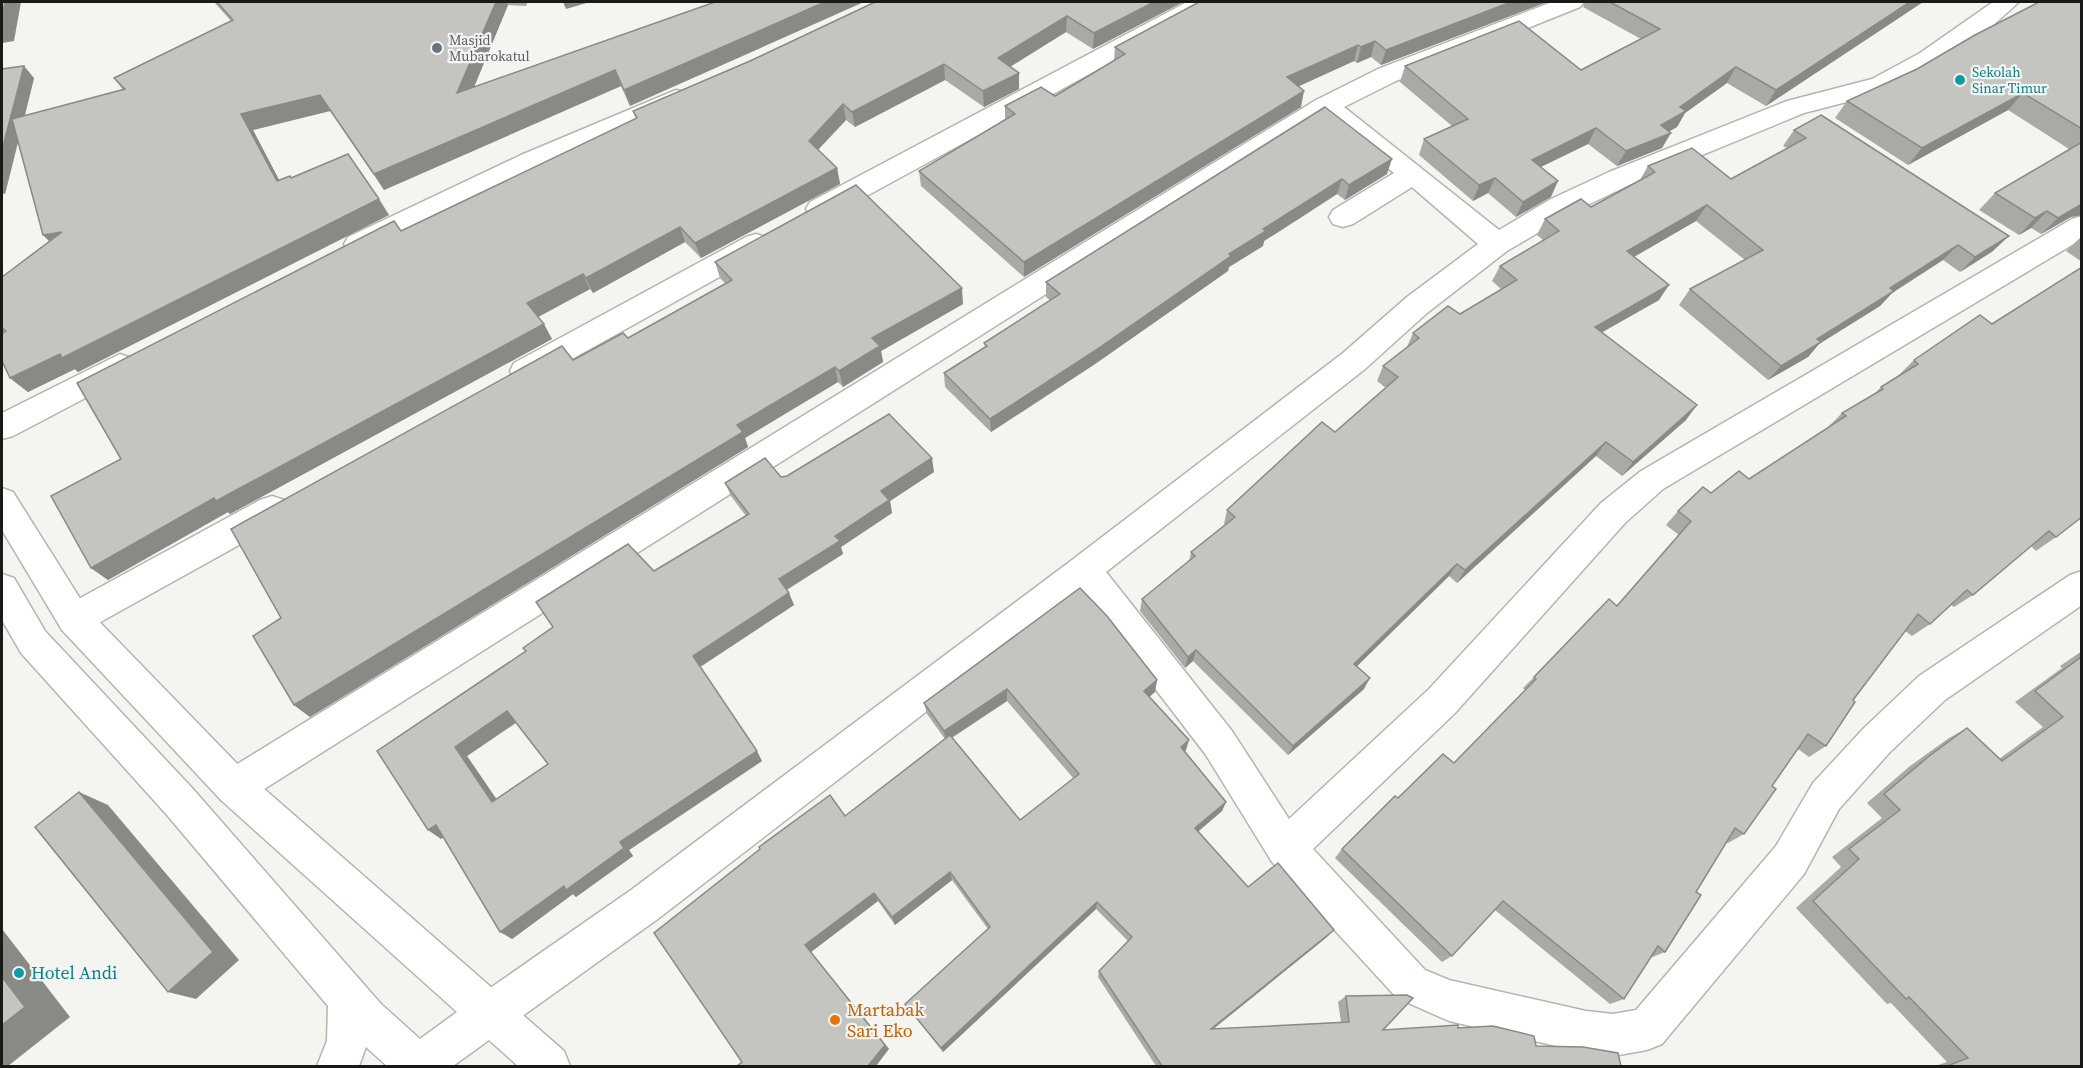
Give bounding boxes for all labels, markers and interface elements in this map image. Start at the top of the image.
place label: Masjid Mubarokatul [449,30,530,66]
marker: Masjid Mubarokatul [430,41,444,55]
place label: Sekolah Sinar Timur [1972,62,2047,98]
marker: Sekolah Sinar Timur [1953,73,1967,87]
place label: Hotel Andi [31,960,117,985]
marker: Hotel Andi [12,966,26,980]
place label: Martabak Sari Eko [847,997,924,1043]
marker: Martabak Sari Eko [828,1013,842,1027]

